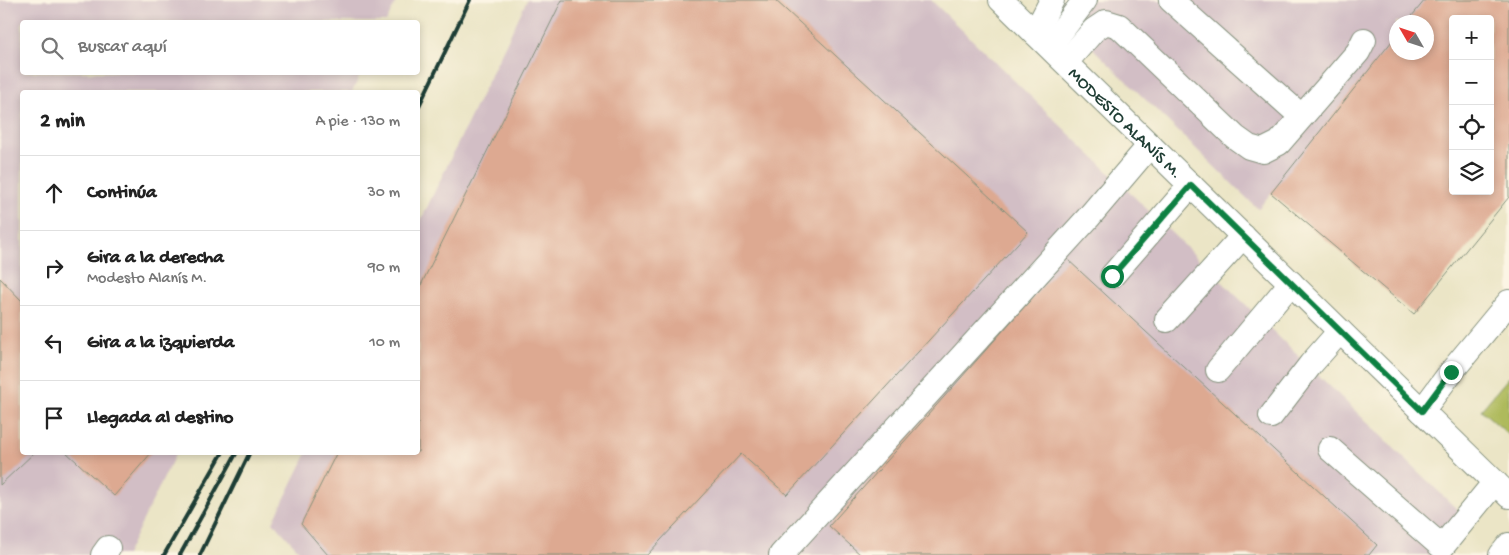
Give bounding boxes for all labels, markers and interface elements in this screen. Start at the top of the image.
north arrow [1389,15,1434,60]
map controls [1449,15,1494,195]
button: + [1449,15,1494,60]
search box [20,20,420,75]
icon: search [38,34,66,62]
text: Buscar aquí [78,36,167,59]
button: − [1449,60,1494,105]
street label: MODESTO ALANÍS M. [1063,64,1186,184]
button: locate [1449,105,1494,150]
text: 2 min [40,110,85,135]
text: A pie · 130 m [316,113,400,132]
button: layers [1449,150,1494,195]
icon: ahead [40,179,68,207]
text: Continúa [87,182,157,205]
text: 30 m [367,184,400,203]
text: Gira a la derecha [87,247,224,270]
icon: right [40,254,68,282]
text: 90 m [368,259,400,278]
route start [1101,265,1124,288]
text: Modesto Alanís M. [87,270,207,289]
icon: left [40,329,68,357]
text: Gira a la izquierda [87,332,234,355]
text: 10 m [369,334,400,353]
route end [1440,361,1463,384]
icon: arrive [40,404,68,432]
text: Llegada al destino [87,407,233,430]

